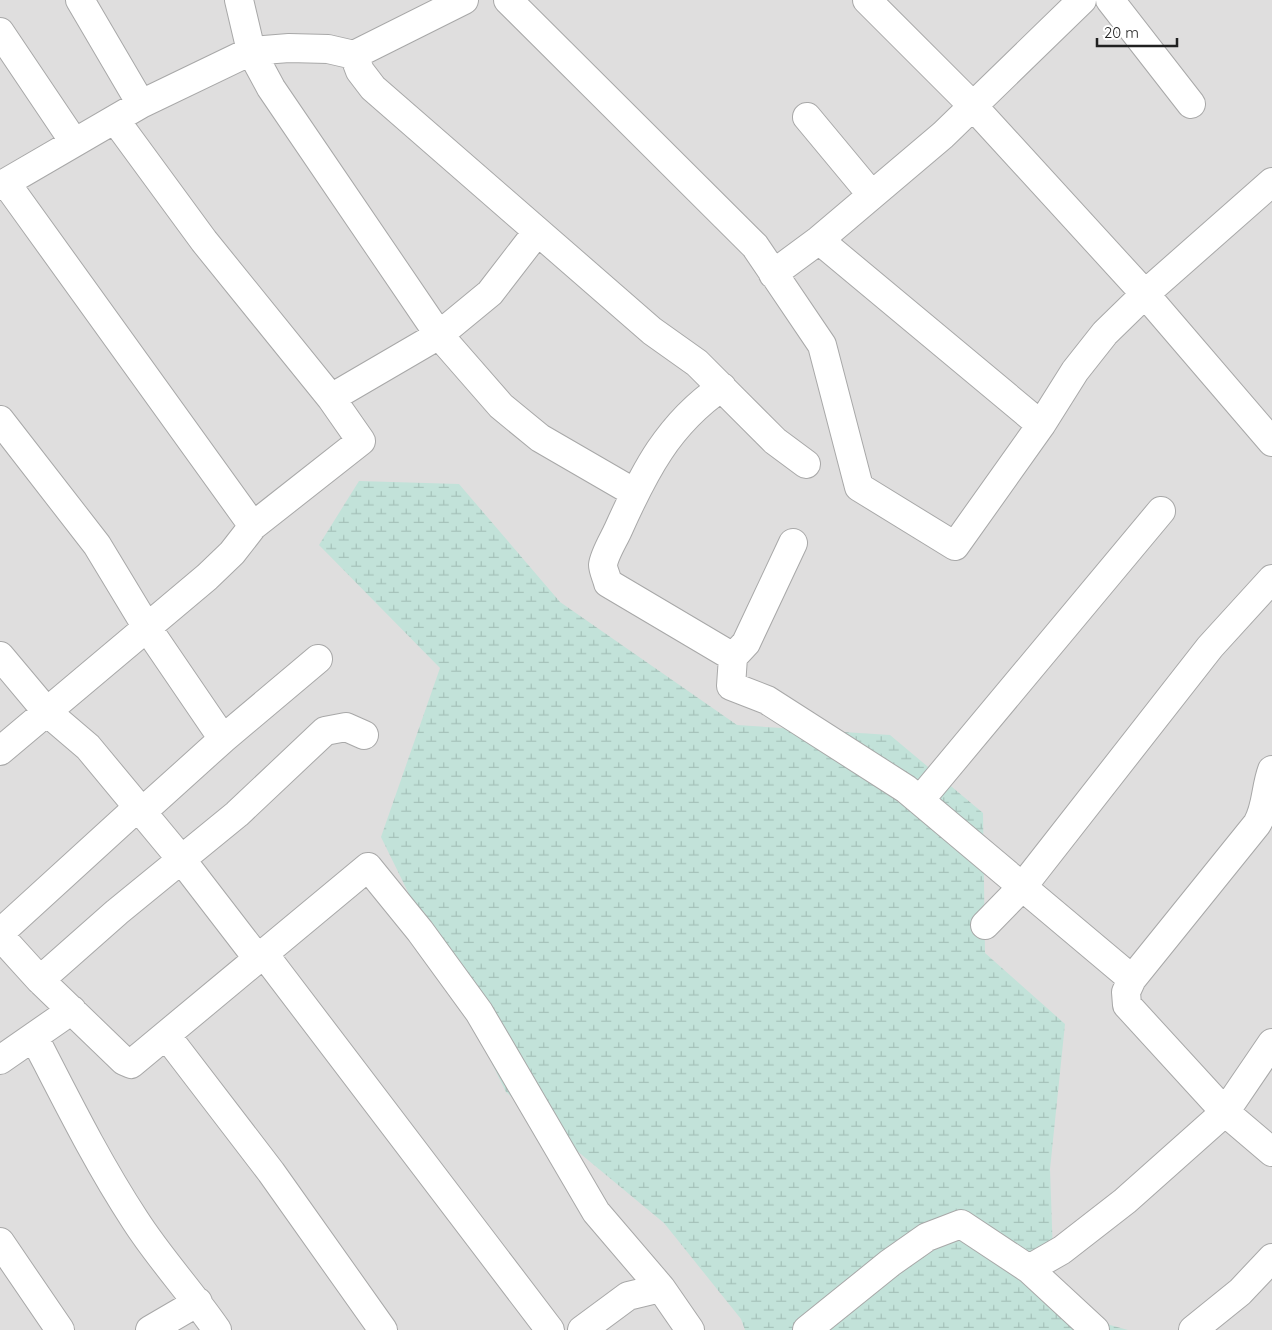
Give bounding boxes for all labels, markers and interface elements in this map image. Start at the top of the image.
scale bar [1097,15,1177,47]
text: 20 m [1104,23,1139,42]

